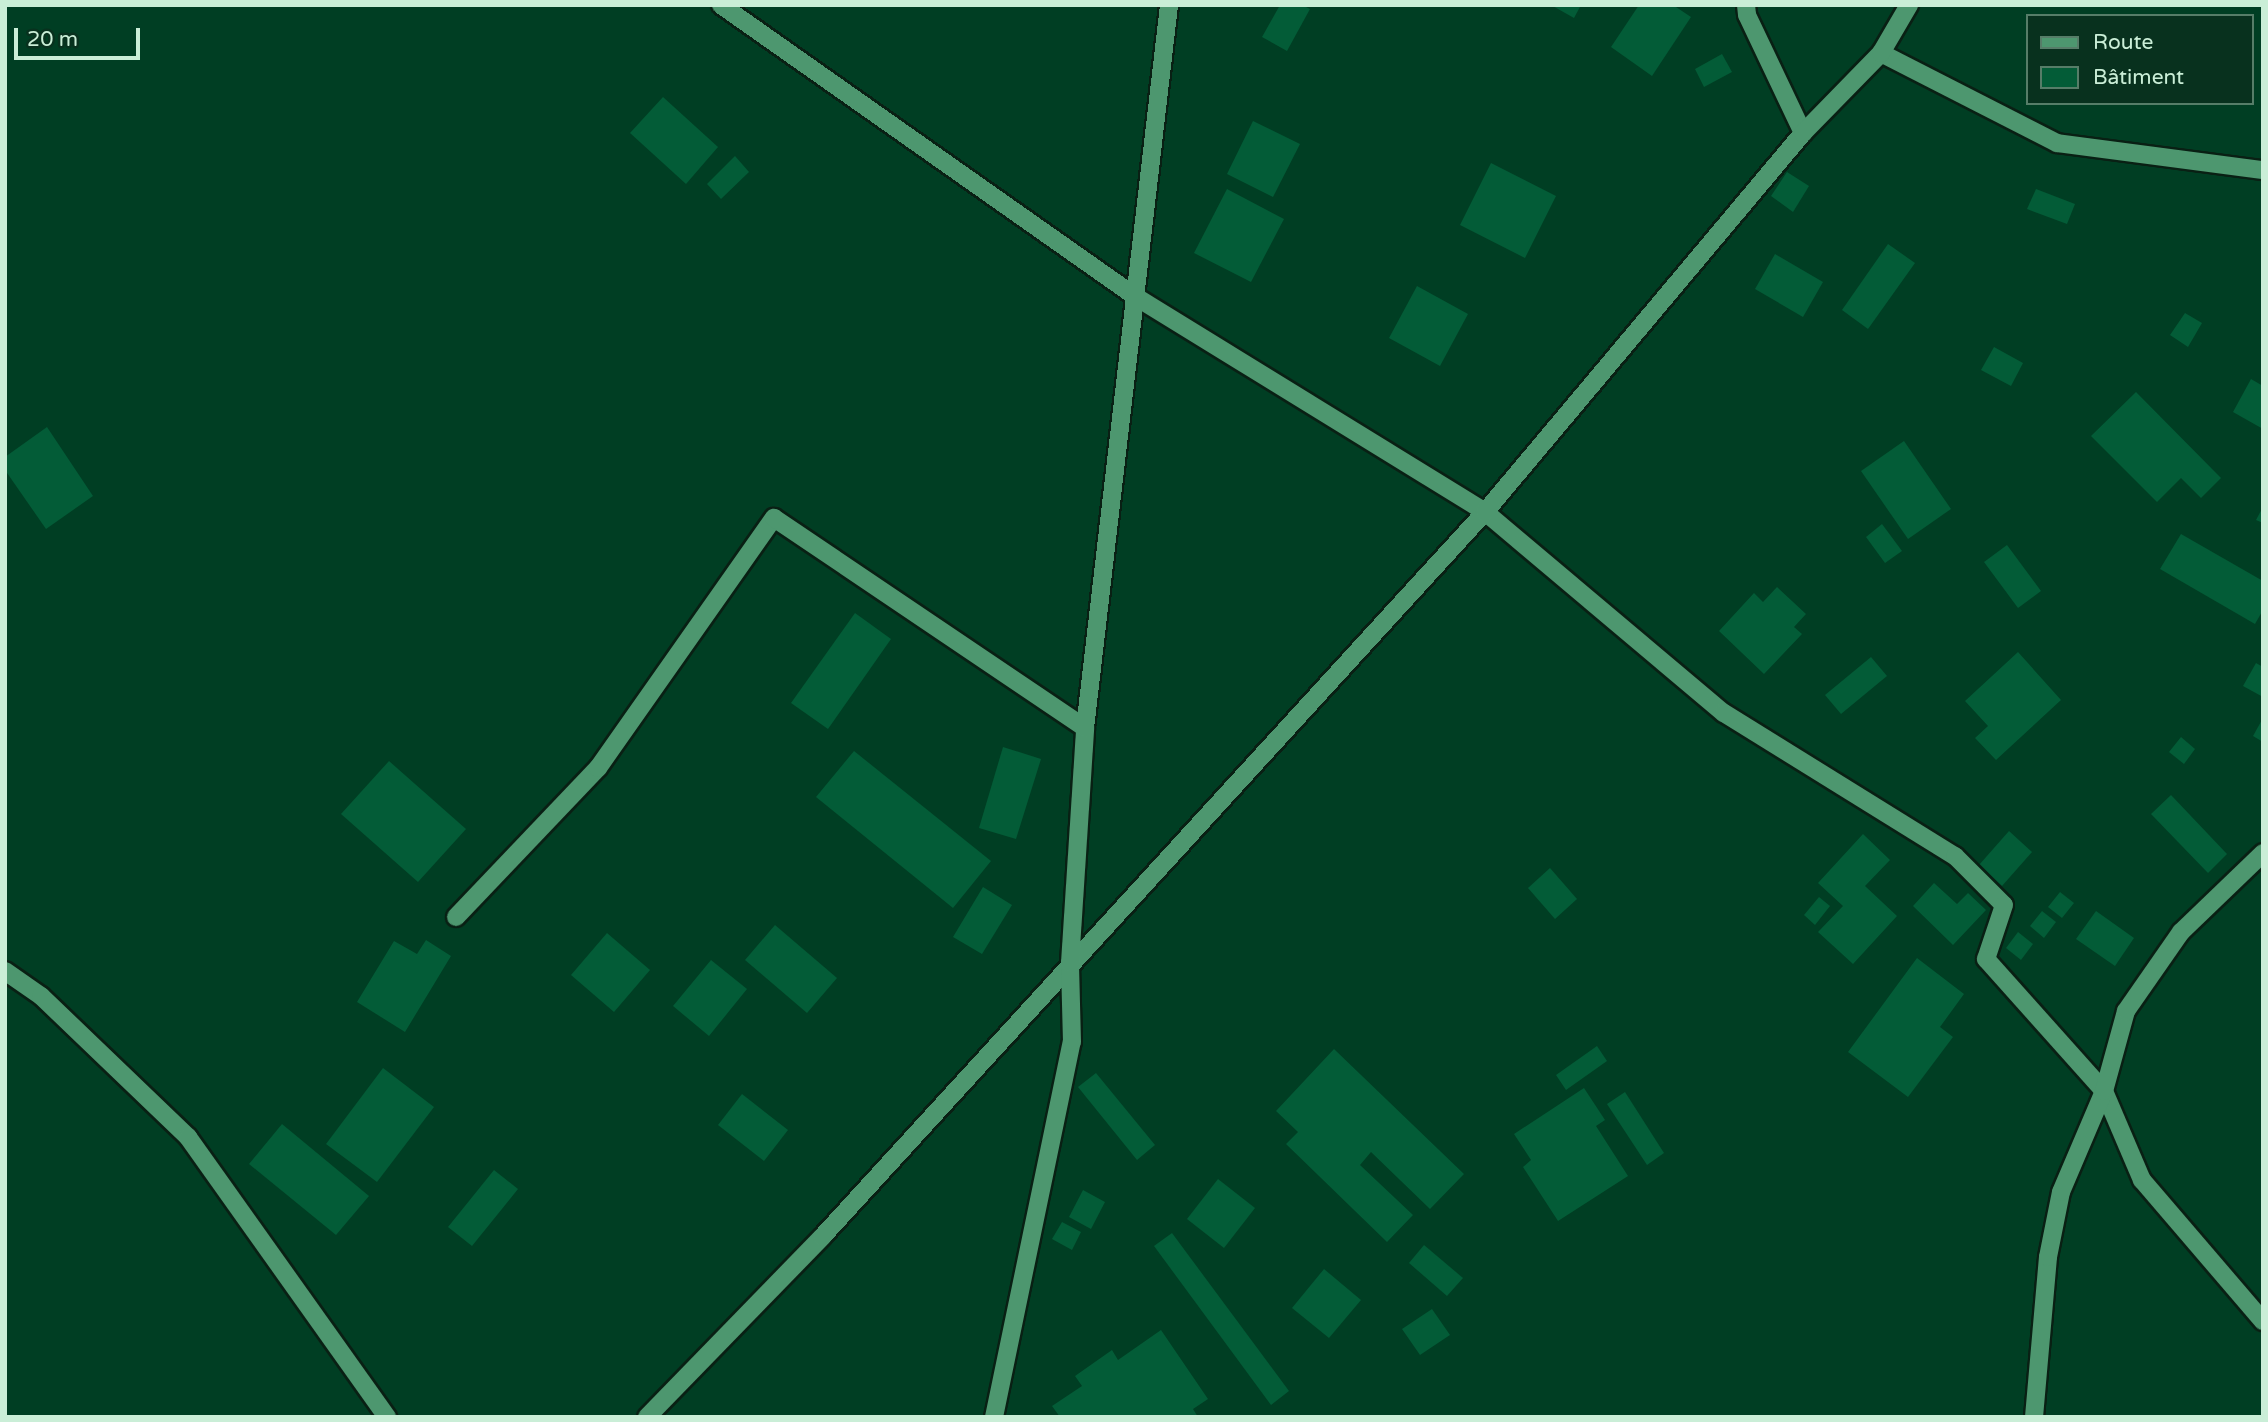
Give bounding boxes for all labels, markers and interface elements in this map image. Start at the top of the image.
scale bar [18,14,144,58]
legend [2026,14,2254,105]
text: 20 m [27,27,78,52]
text: Route [2093,30,2153,55]
text: Bâtiment [2093,65,2184,90]

